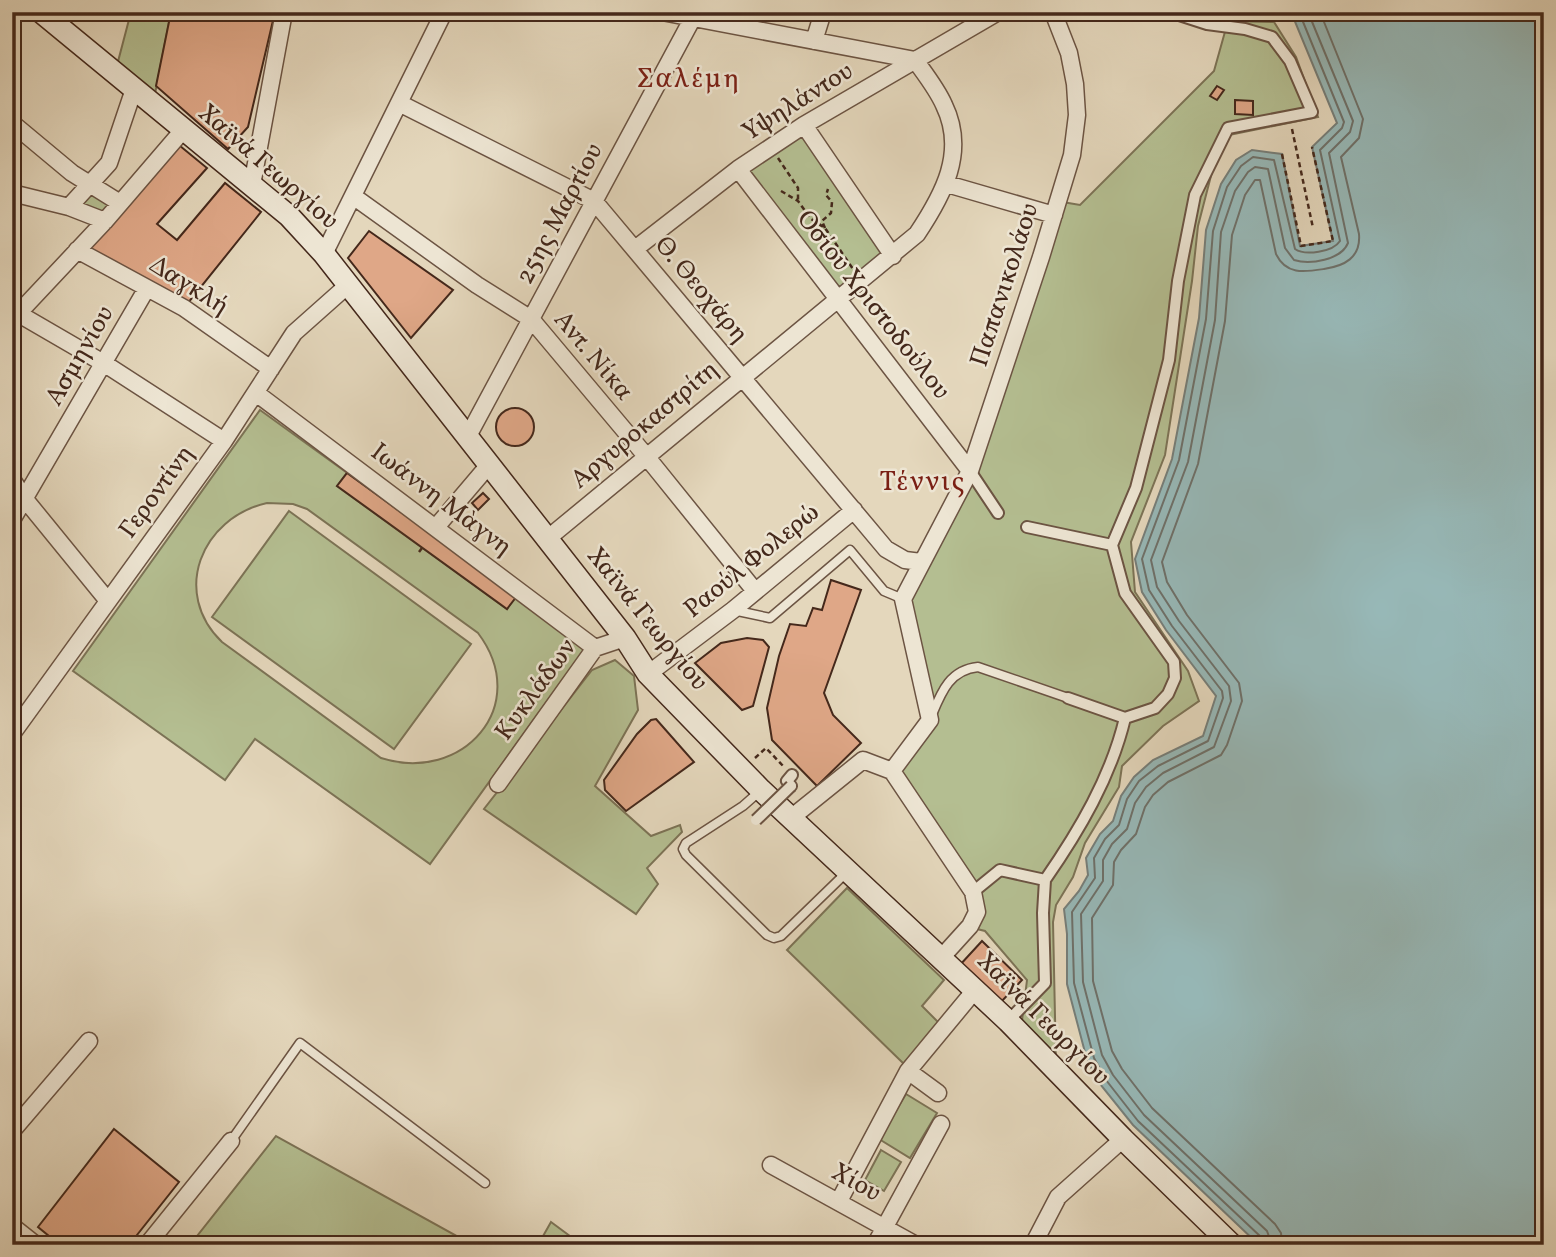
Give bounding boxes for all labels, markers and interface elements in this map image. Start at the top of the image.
street label: Υψηλάντου [736,54,860,150]
district label: Σαλέμη [636,60,742,99]
street label: Χαϊνά Γεωργίου [190,96,346,238]
street label: 25ης Μαρτίου [508,137,612,291]
street label: Παπανικολάου [962,199,1048,371]
street label: Οσίου Χριστοδούλου [788,203,958,407]
street label: Θ. Θεοχάρη [645,229,757,351]
street label: Δαγκλή [142,247,236,325]
street label: Ασμηνίου [37,299,123,413]
street label: Αντ. Νίκα [545,303,641,409]
street label: Αργυροκαστρίτη [563,352,727,498]
street label: Ιωάννη Μὰγνη [363,435,519,565]
street label: Γεροντίνη [111,438,203,546]
district label: Τέννις [880,463,966,502]
street label: Ραούλ Φολερώ [677,495,827,627]
street label: Χαϊνά Γεωργίου [578,539,716,699]
street label: Κυκλάδων [487,631,586,748]
street label: Χαϊνά Γεωργίου [968,944,1118,1094]
street label: Χίου [825,1155,887,1211]

